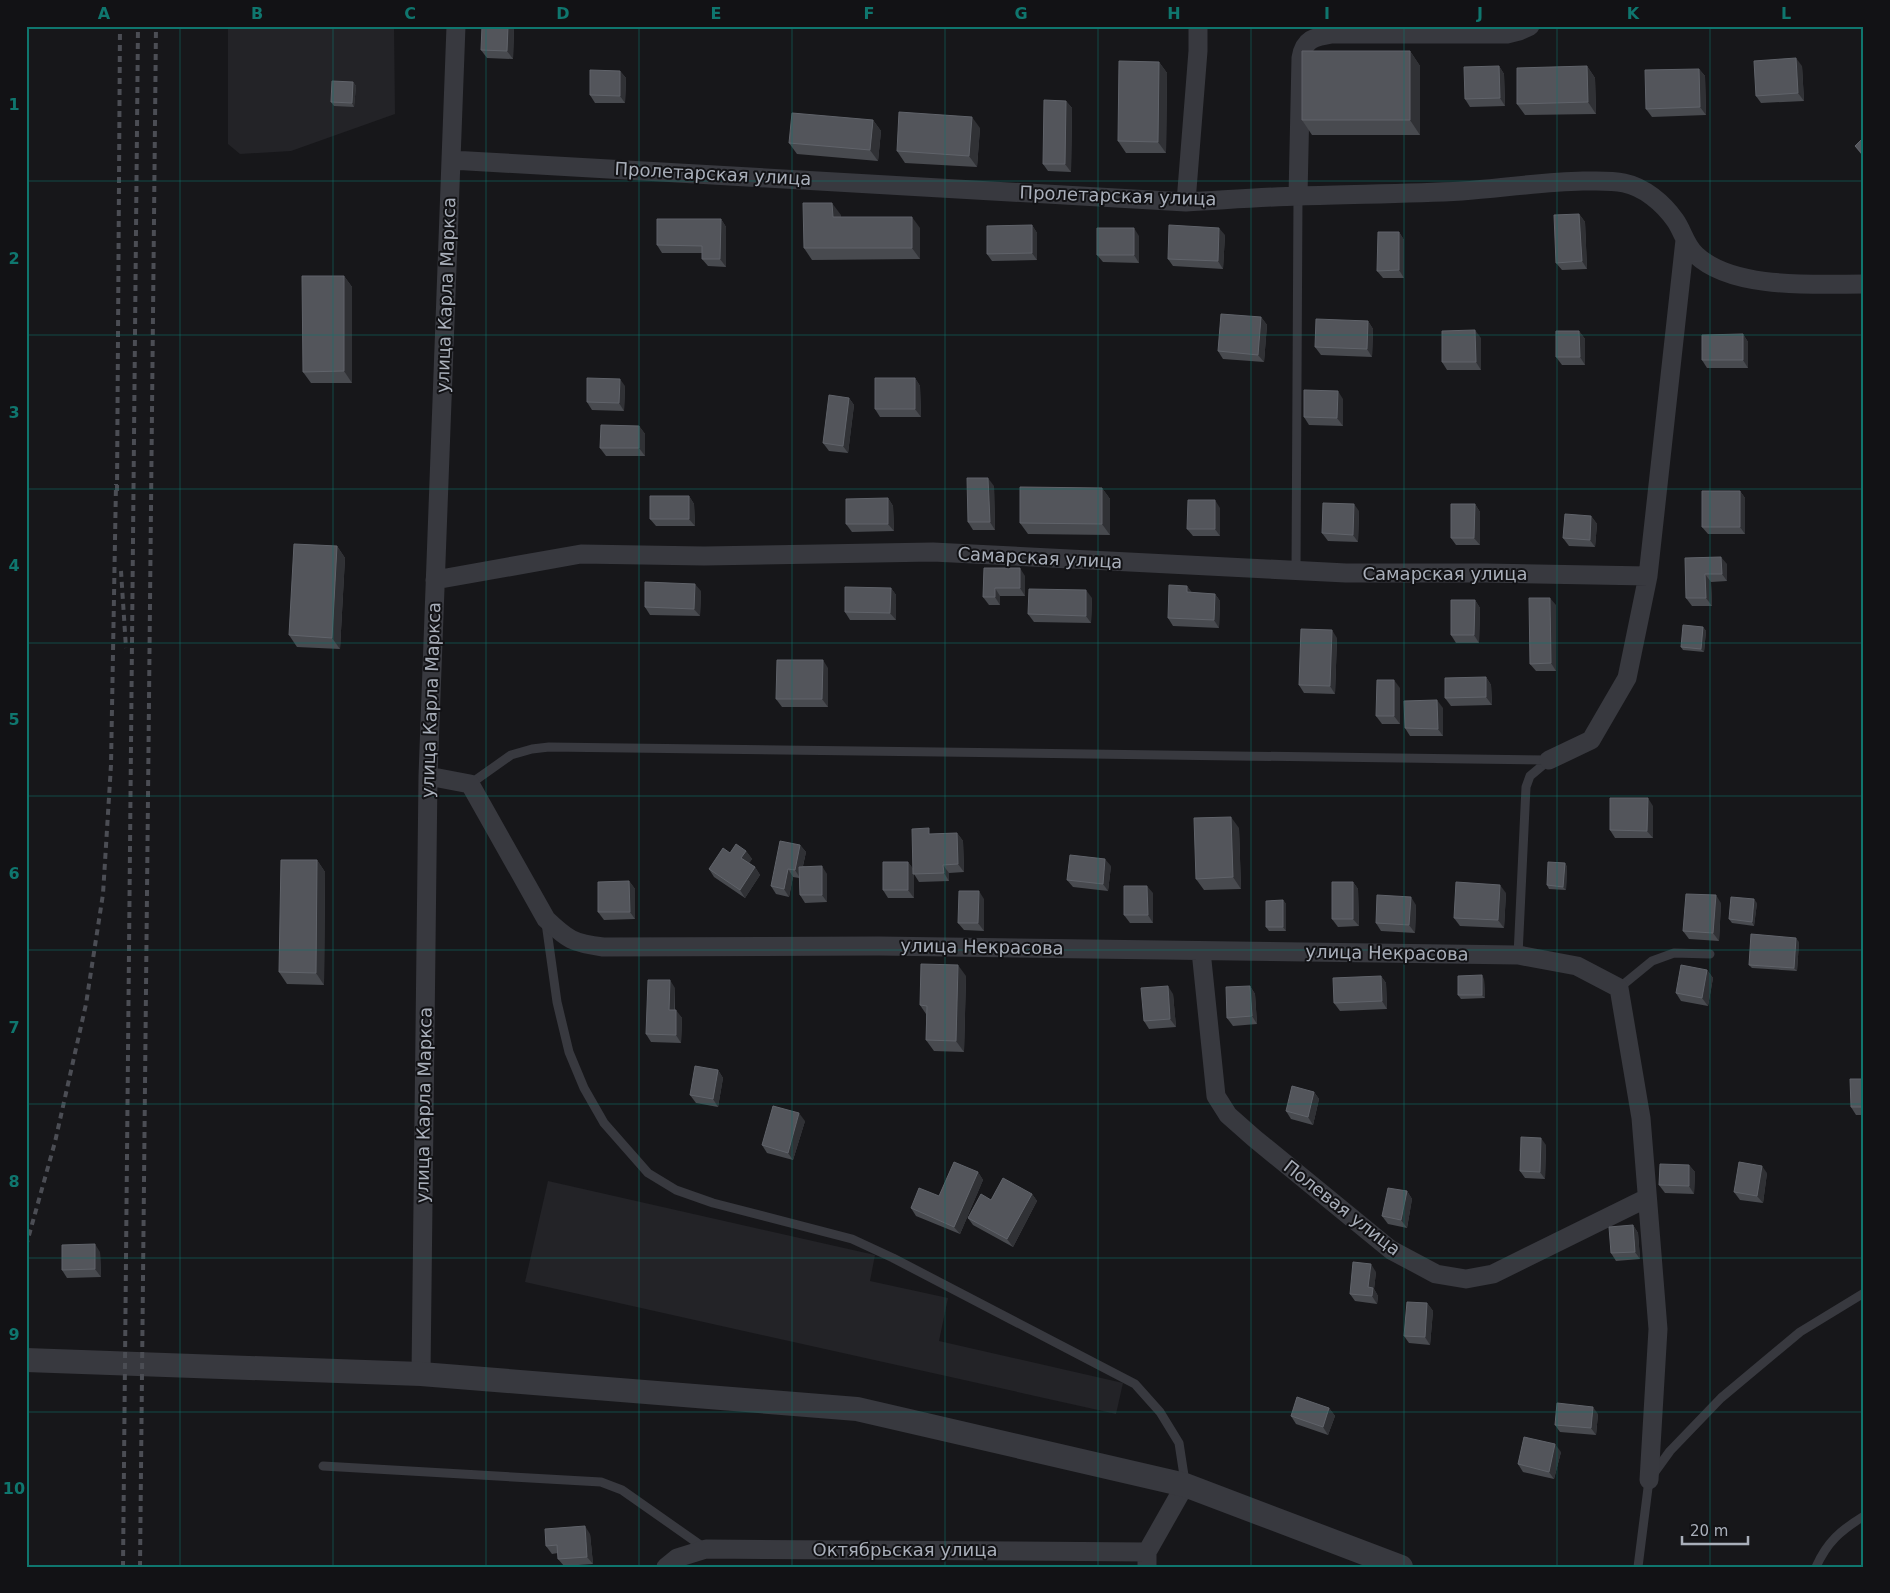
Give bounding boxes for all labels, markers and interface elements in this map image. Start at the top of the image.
text: A [98,4,111,23]
text: B [251,4,263,23]
text: C [404,4,416,23]
text: D [556,4,570,23]
text: E [711,4,721,23]
text: F [864,4,874,23]
text: G [1014,4,1028,23]
text: H [1167,4,1181,23]
text: I [1324,4,1330,23]
text: J [1476,4,1483,23]
text: K [1627,4,1640,23]
text: L [1781,4,1791,23]
text: 1 [8,95,20,114]
street label: Пролетарская улица [614,158,812,189]
street label: Пролетарская улица [1019,182,1217,209]
street label: улица Карла Маркса [432,197,459,393]
text: 2 [8,249,20,268]
text: 3 [8,403,20,422]
street label: Самарская улица [957,543,1123,572]
text: 4 [8,556,20,575]
street label: Самарская улица [1362,563,1528,584]
street label: улица Карла Маркса [417,602,444,798]
text: 5 [8,710,20,729]
text: 6 [8,864,20,883]
street label: улица Некрасова [900,935,1064,958]
street label: улица Некрасова [1305,941,1469,964]
street label: улица Карла Маркса [411,1007,436,1203]
text: 7 [8,1018,20,1037]
street label: Полевая улица [1280,1155,1405,1260]
text: 8 [8,1172,20,1191]
text: 9 [8,1325,20,1344]
text: 10 [3,1479,25,1498]
scale bar [1682,1513,1749,1545]
text: 20 m [1690,1522,1728,1540]
street label: Октябрьская улица [813,1539,997,1560]

